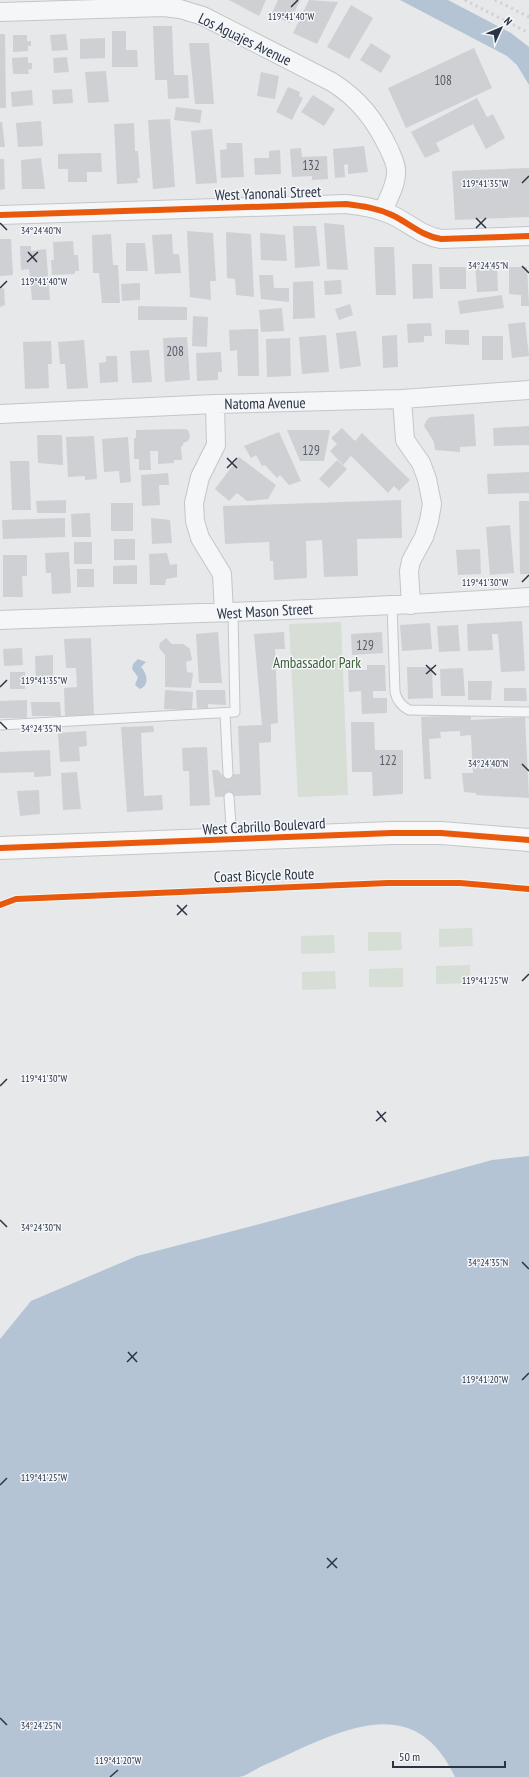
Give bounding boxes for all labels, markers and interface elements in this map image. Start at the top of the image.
street label: Los Aguajes Avenue [195,8,295,70]
north arrow [481,8,521,48]
text: 119°41'40"W [268,10,315,23]
text: N [501,14,515,28]
house number: 108 [434,72,452,89]
house number: 132 [302,157,320,174]
text: 119°41'35"W [462,177,509,190]
street label: West Yanonali Street [215,182,321,204]
text: 34°24'40"N [21,224,61,237]
text: 34°24'45"N [468,259,508,272]
text: 119°41'40"W [21,275,68,288]
house number: 208 [166,343,184,360]
street label: Natoma Avenue [224,393,306,413]
house number: 129 [302,442,320,459]
text: 119°41'30"W [462,576,509,589]
street label: West Mason Street [217,599,313,623]
house number: 129 [356,637,374,654]
park label: Ambassador Park [273,653,361,672]
text: 119°41'35"W [21,674,68,687]
text: 34°24'35"N [21,722,61,735]
house number: 122 [379,752,397,769]
text: 34°24'40"N [468,757,508,770]
street label: West Cabrillo Boulevard [202,813,326,839]
street label: Coast Bicycle Route [213,864,315,886]
text: 119°41'25"W [462,974,509,987]
text: 119°41'30"W [21,1072,68,1085]
text: 34°24'30"N [21,1221,61,1234]
text: 34°24'35"N [468,1256,508,1269]
text: 119°41'20"W [462,1373,509,1386]
text: 119°41'25"W [21,1471,68,1484]
text: 34°24'25"N [21,1719,61,1732]
scale bar [393,1743,505,1769]
text: 50 m [399,1749,420,1764]
text: 119°41'20"W [95,1754,142,1767]

